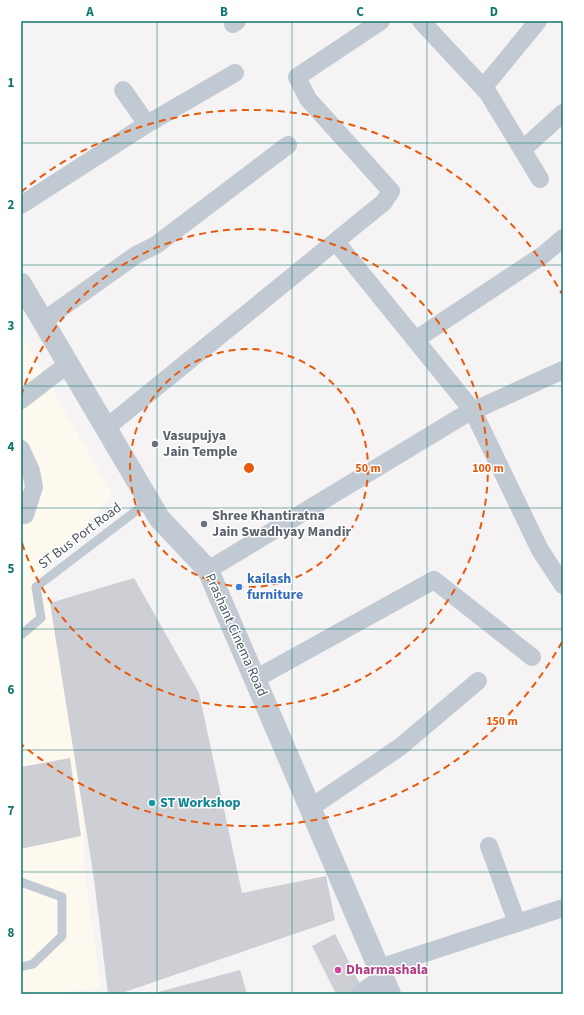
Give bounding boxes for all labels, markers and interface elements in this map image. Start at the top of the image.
text: A [85,3,94,21]
text: B [220,3,228,21]
text: C [356,3,364,21]
text: D [490,3,498,21]
text: 1 [8,74,15,92]
text: 2 [8,196,15,214]
text: 3 [8,317,15,335]
place label: Vasupujya Jain Temple [162,426,237,462]
text: 4 [8,438,15,456]
marker: Vasupujya Jain Temple [150,439,160,449]
text: 50 m [355,460,381,477]
text: 100 m [472,460,504,477]
centre of rings [242,461,256,475]
street label: ST Bus Port Road [34,498,126,574]
place label: Shree Khantiratna Jain Swadhyay Mandir [212,506,352,542]
marker: Shree Khantiratna Jain Swadhyay Mandir [199,519,209,529]
text: 5 [8,560,15,578]
place label: kailash furniture [247,569,303,605]
street label: Prashant Cinema Road [200,570,272,700]
marker: kailash furniture [234,582,244,592]
text: 6 [8,681,15,699]
text: 150 m [486,713,518,730]
place label: ST Workshop [160,793,240,813]
marker: ST Workshop [147,798,157,808]
text: 7 [8,802,15,820]
text: 8 [8,924,15,942]
place label: Dharmashala [346,960,428,980]
marker: Dharmashala [333,965,343,975]

